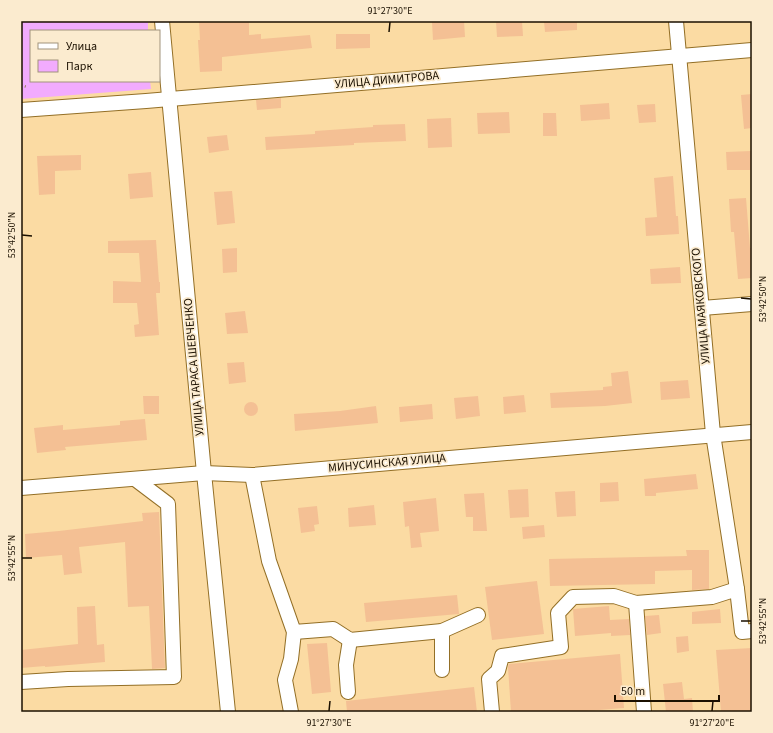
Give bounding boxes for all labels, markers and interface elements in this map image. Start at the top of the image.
text: 91°27'30"E [367,4,413,18]
legend [30,30,160,82]
text: Улица [66,38,97,55]
text: Парк [66,58,92,75]
street label: УЛИЦА ДИМИТРОВА [334,67,440,93]
text: 53°42'50"N [5,212,19,258]
street label: УЛИЦА МАЯКОВСКОГО [687,247,715,365]
text: 53°42'50"N [756,276,770,322]
street label: УЛИЦА ТАРАСА ШЕВЧЕНКО [180,297,208,437]
street label: МИНУСИНСКАЯ УЛИЦА [328,449,447,477]
text: 53°42'55"N [5,535,19,581]
text: 53°42'55"N [756,598,770,644]
scale bar [615,677,719,703]
text: 50 m [621,683,645,700]
text: 91°27'30"E [306,716,352,730]
text: 91°27'20"E [689,716,735,730]

